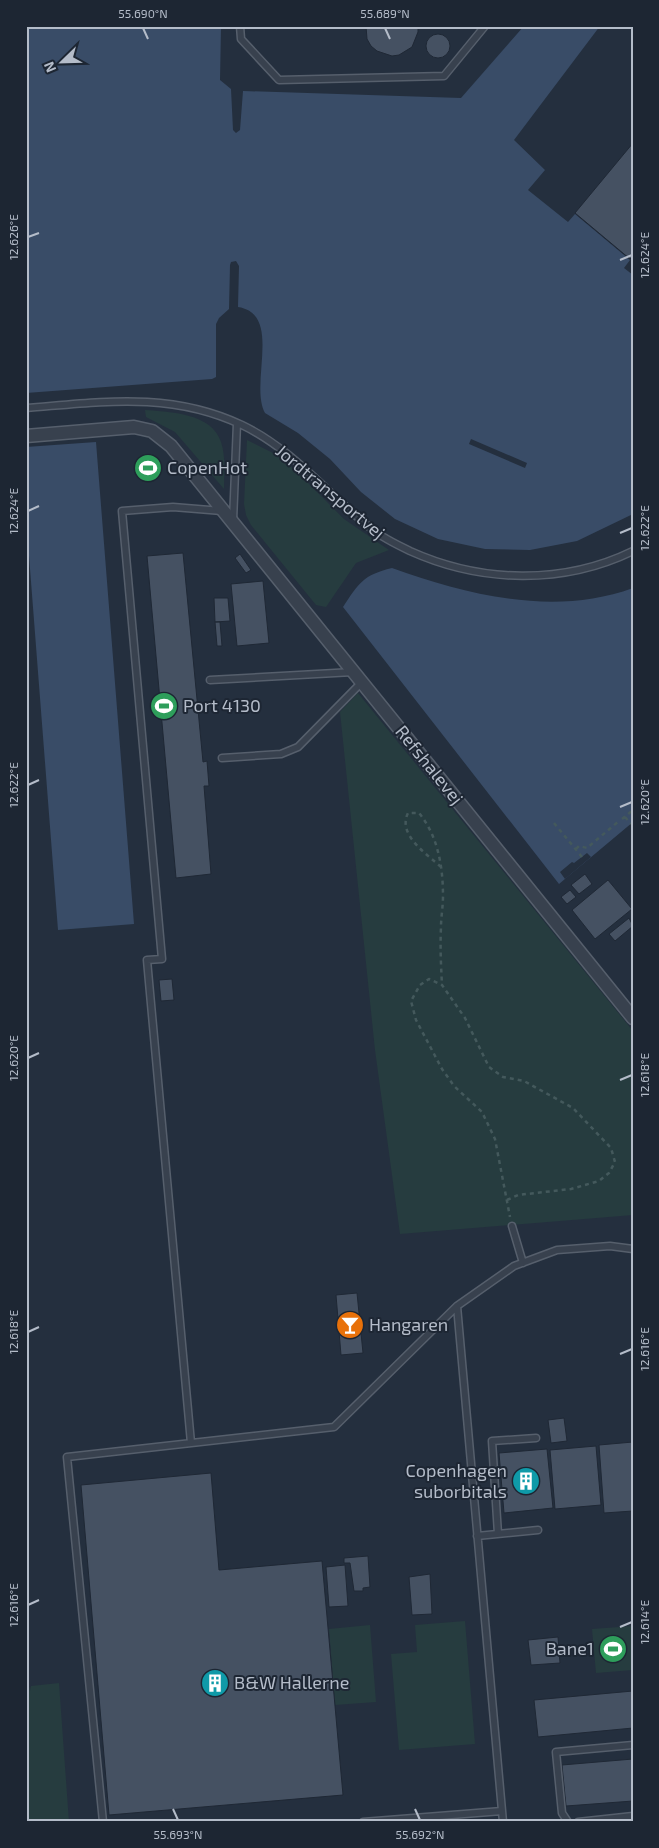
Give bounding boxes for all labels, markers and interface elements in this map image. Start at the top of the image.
text: 55.690°N [118,6,168,20]
text: 55.689°N [360,6,410,20]
north arrow [38,38,88,88]
text: N [40,59,59,75]
text: 12.626°E [6,214,20,260]
text: 12.624°E [637,232,651,278]
street label: Jordtransportvej [272,439,390,543]
sports icon: CopenHot [133,453,163,483]
place label: CopenHot [167,456,247,478]
text: 12.624°E [6,488,20,534]
text: 12.622°E [637,505,651,551]
sports icon: Port 4130 [149,691,179,721]
place label: Port 4130 [183,694,261,716]
street label: Refshalevej [391,720,468,808]
text: 12.622°E [6,762,20,808]
text: 12.620°E [637,779,651,825]
text: 12.620°E [6,1035,20,1081]
text: 12.618°E [637,1053,651,1097]
text: 12.618°E [6,1310,20,1354]
bar icon: Hangaren [335,1310,365,1340]
place label: Hangaren [369,1313,448,1335]
text: 12.616°E [637,1327,651,1371]
place label: Copenhagen suborbitals [406,1459,507,1502]
building icon: Copenhagen suborbitals [511,1466,541,1496]
text: 12.616°E [6,1583,20,1627]
text: 12.614°E [637,1600,651,1644]
sports icon: Bane1 [598,1634,628,1664]
place label: Bane1 [546,1637,594,1659]
building icon: B&W Hallerne [200,1668,230,1698]
place label: B&W Hallerne [234,1671,349,1693]
text: 55.693°N [154,1827,202,1841]
text: 55.692°N [396,1827,444,1841]

